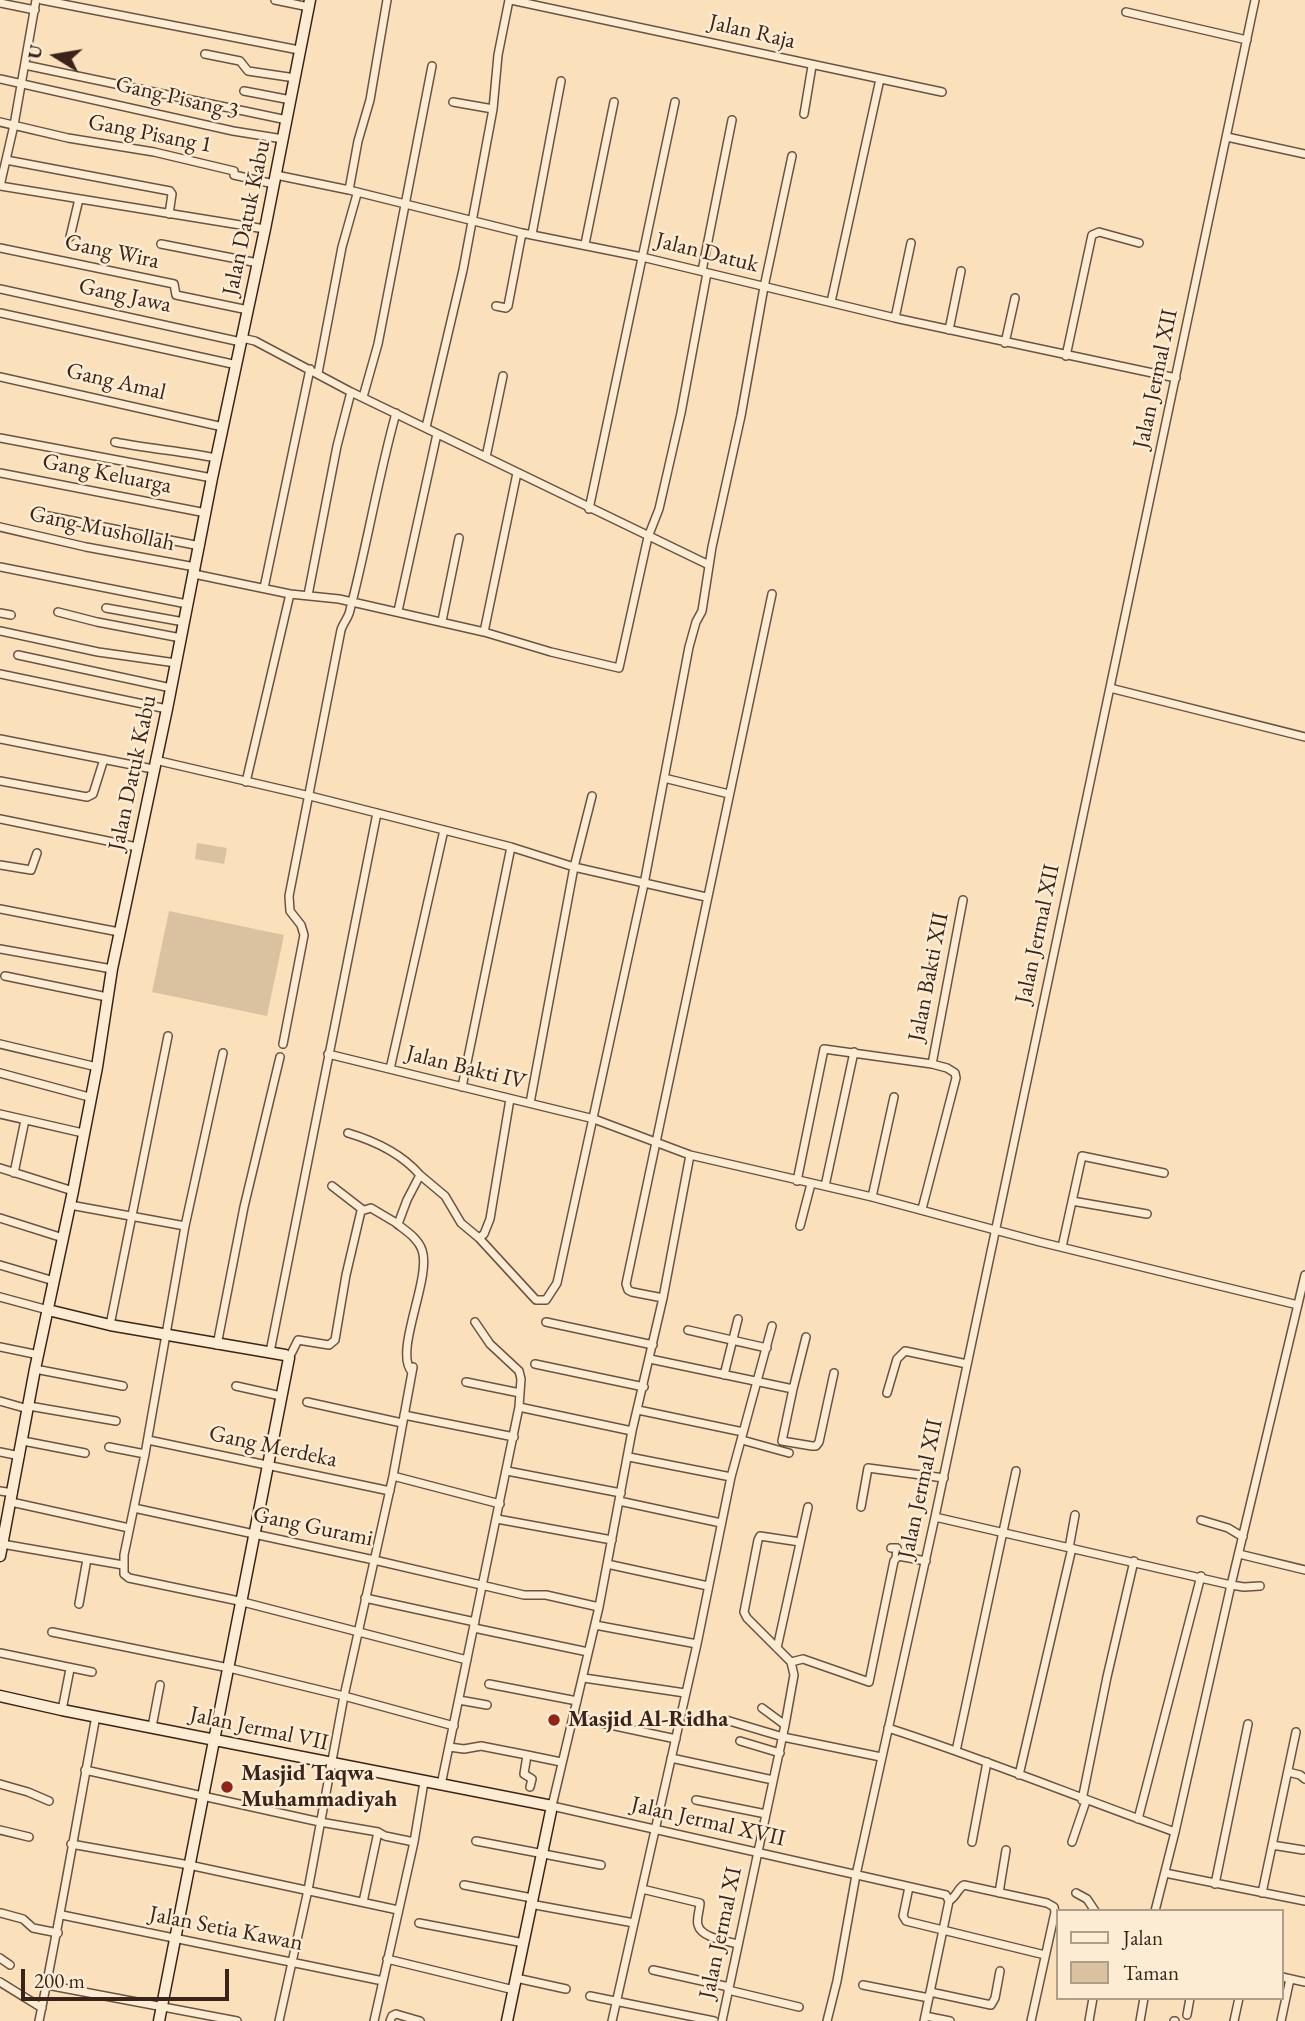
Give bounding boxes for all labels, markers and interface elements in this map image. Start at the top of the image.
street label: Jalan Raja [706,9,798,55]
north arrow [21,21,91,91]
text: U [21,43,49,61]
street label: Gang Pisang 3 [113,70,241,126]
street label: Gang Pisang 1 [86,108,214,160]
street label: Jalan Datuk Kabu [217,138,277,298]
street label: Jalan Datuk [653,227,761,279]
street label: Gang Wira [62,229,162,275]
street label: Gang Jawa [76,273,174,319]
street label: Jalan Jermal XII [1128,307,1184,451]
street label: Gang Amal [64,357,168,407]
street label: Gang Keluarga [40,448,174,500]
street label: Gang Mushollah [27,500,177,558]
street label: Jalan Datuk Kabu [103,693,163,853]
street label: Jalan Jermal XII [1010,862,1066,1006]
street label: Jalan Bakti XII [903,910,955,1044]
street label: Jalan Bakti IV [403,1040,529,1096]
street label: Jalan Jermal XII [893,1417,949,1561]
street label: Gang Merdeka [206,1420,340,1474]
street label: Gang Gurami [250,1501,376,1553]
street label: Jalan Jermal VII [187,1701,331,1757]
place label: Masjid Al-Ridha [568,1706,728,1734]
marker: Masjid Al-Ridha [546,1712,562,1728]
place label: Masjid Taqwa Muhammadiyah [241,1760,397,1814]
marker: Masjid Taqwa Muhammadiyah [219,1779,235,1795]
street label: Jalan Jermal XVII [628,1791,788,1853]
street label: Jalan Jermal XI [694,1865,748,2001]
street label: Jalan Setia Kawan [147,1901,305,1957]
legend [1056,1909,1284,2000]
text: Jalan [1123,1924,1163,1951]
scale bar [24,1954,233,1998]
text: Taman [1123,1959,1179,1986]
text: 200 m [34,1967,85,1994]

